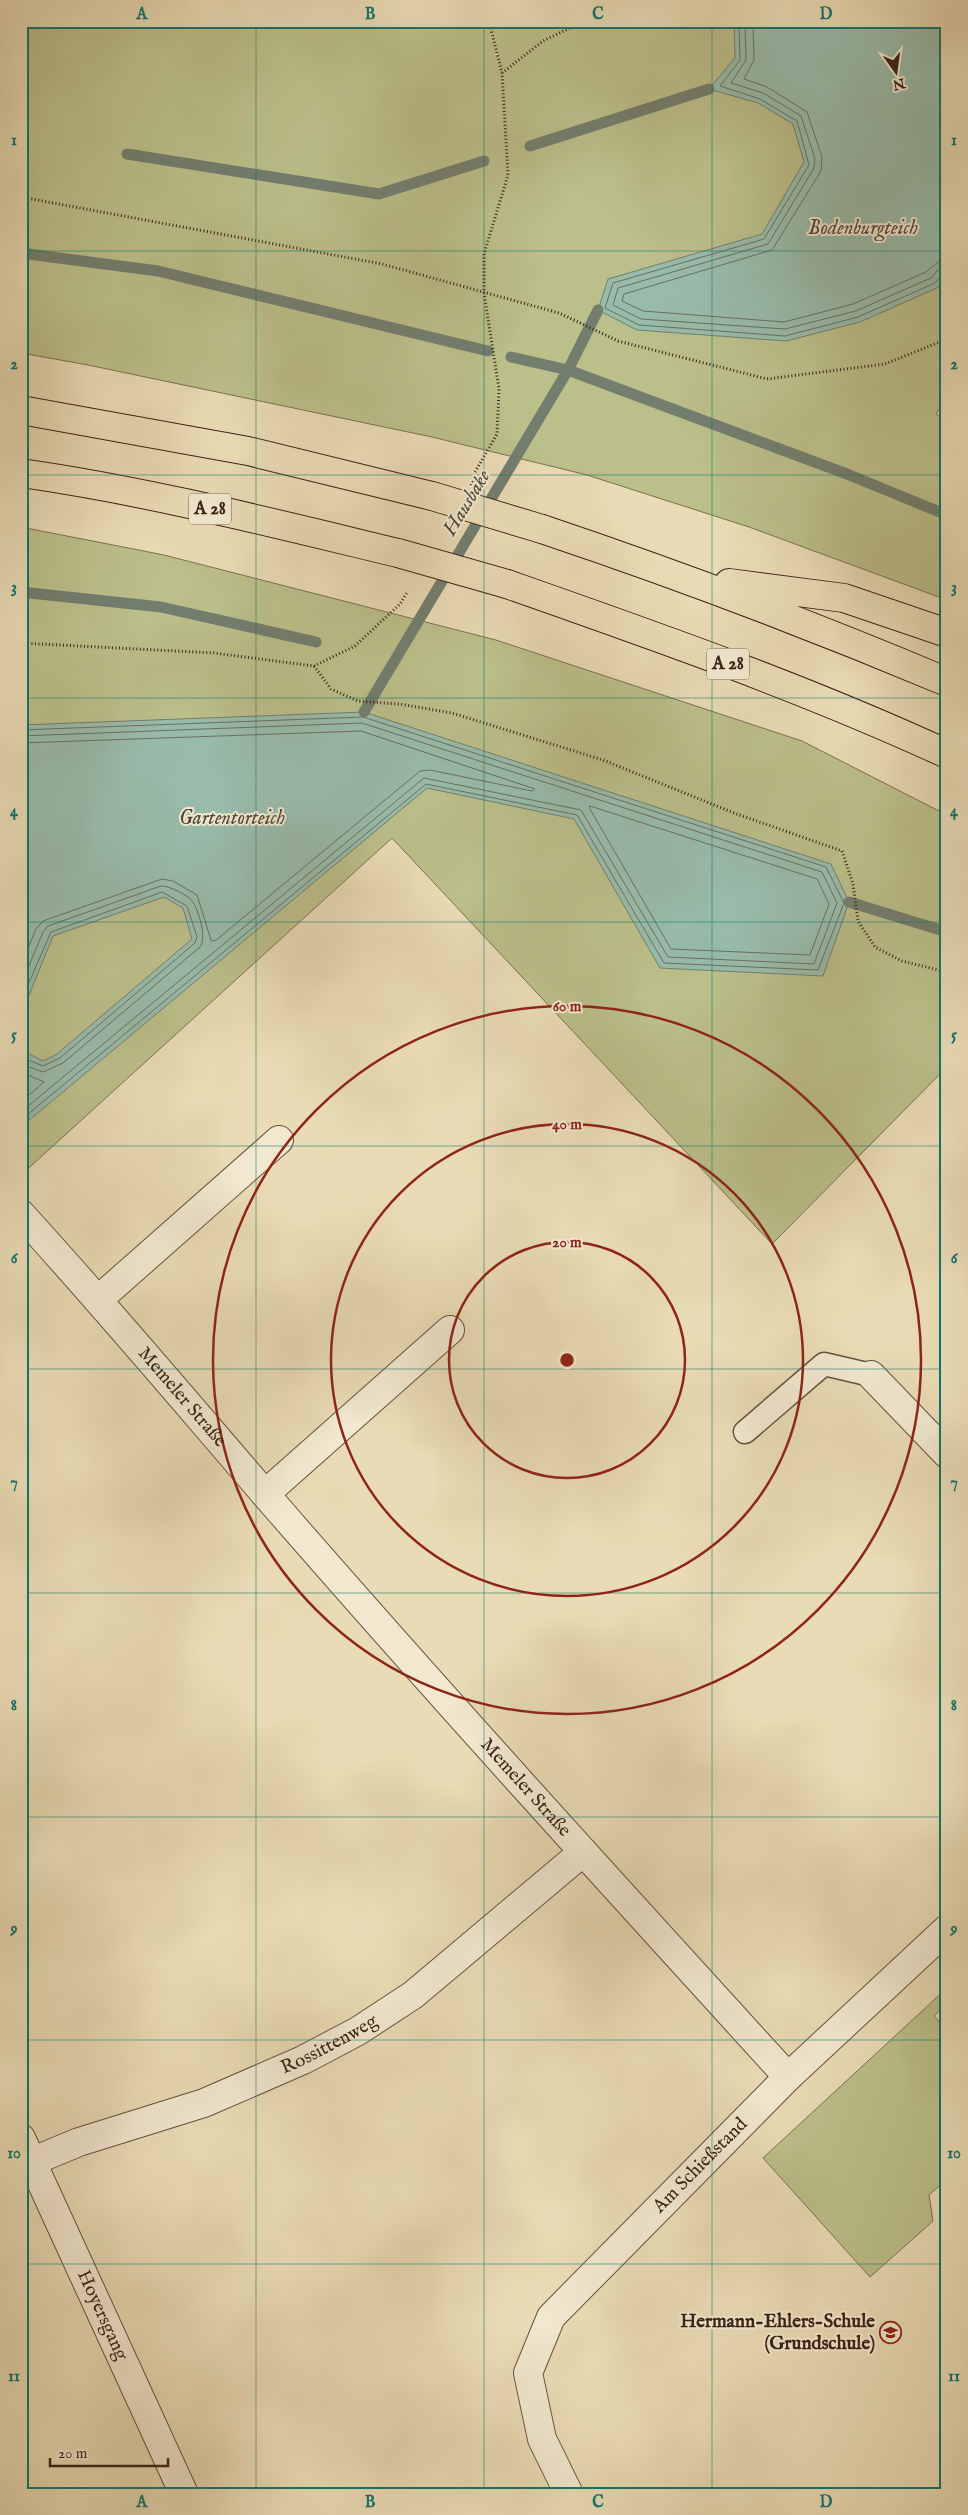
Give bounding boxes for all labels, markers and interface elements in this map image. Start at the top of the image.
text: A [136,5,149,25]
text: B [365,5,376,25]
text: C [592,5,604,25]
text: D [820,5,833,25]
north arrow [870,48,920,98]
text: N [891,73,908,94]
text: 1 [11,131,17,151]
text: 1 [951,131,957,151]
water label: Bodenburgteich [808,216,918,242]
text: 2 [10,355,18,375]
text: 2 [950,355,958,375]
water label: Hausbäke [437,465,497,541]
road number: A 28 [189,494,231,524]
text: 3 [11,578,17,598]
text: 3 [951,578,957,598]
road number: A 28 [707,649,749,680]
text: 4 [10,802,19,822]
text: 4 [950,802,959,822]
water label: Gartentorteich [179,806,285,831]
text: 60 m [553,997,582,1016]
text: 5 [11,1026,17,1046]
text: 5 [951,1026,957,1046]
text: 40 m [552,1115,582,1134]
text: 20 m [552,1233,582,1252]
text: 6 [11,1249,19,1269]
text: 6 [951,1249,959,1269]
street label: Memeler Straße [132,1342,232,1453]
centre of rings [558,1351,576,1369]
text: 7 [10,1473,18,1493]
text: 7 [950,1473,958,1493]
text: 8 [11,1696,17,1716]
text: 8 [951,1696,957,1716]
street label: Memeler Straße [475,1733,576,1842]
text: 9 [10,1920,18,1940]
text: 9 [950,1920,958,1940]
street label: Rossittenweg [277,2009,383,2080]
street label: Am Schießstand [647,2112,754,2219]
text: 10 [7,2144,21,2164]
text: 10 [947,2144,961,2164]
street label: Hoyersgang [71,2266,133,2365]
place label: Hermann-Ehlers-Schule (Grundschule) [680,2310,875,2356]
school or university icon: Hermann-Ehlers-Schule (Grundschule) [879,2321,903,2345]
text: 11 [8,2367,20,2387]
text: 11 [948,2367,960,2387]
scale bar [50,2435,168,2467]
text: 20 m [58,2444,88,2463]
text: A [136,2493,149,2513]
text: B [365,2493,376,2513]
text: C [592,2493,604,2513]
text: D [820,2493,833,2513]

